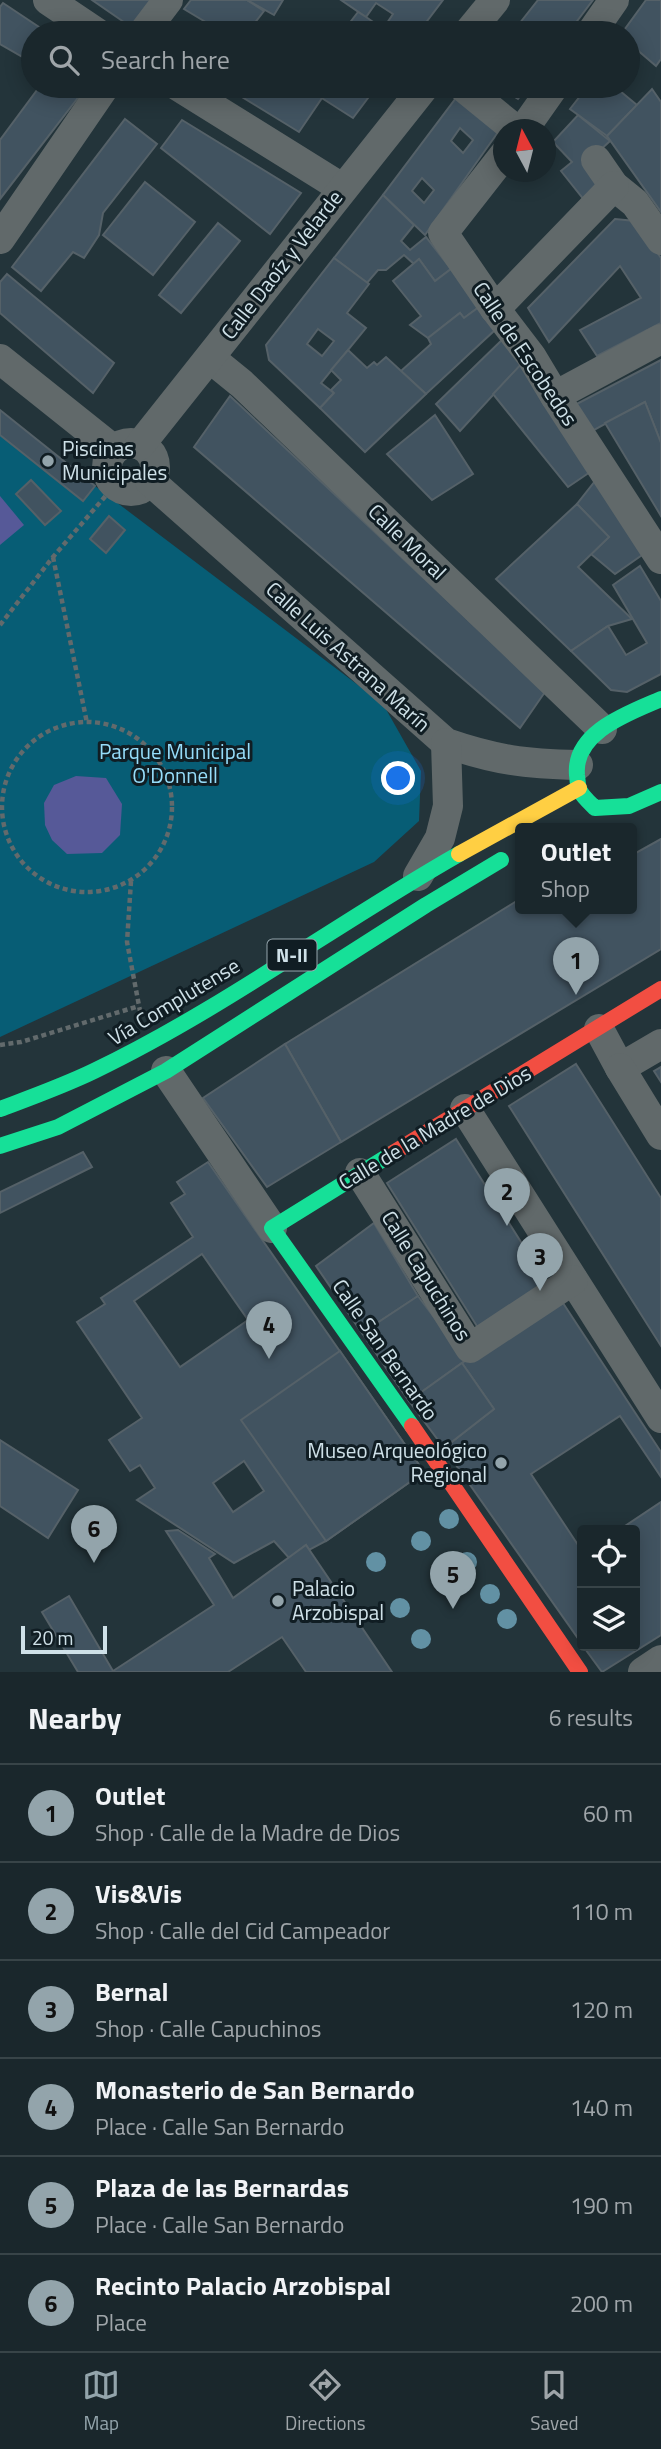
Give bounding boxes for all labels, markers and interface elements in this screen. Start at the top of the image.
search box [21,21,640,98]
text: Search here [101,40,230,79]
icon: search [45,41,83,79]
north arrow [493,119,556,182]
street label: Calle Daoíz y Velarde [213,183,350,346]
street label: Calle de Escobedos [466,275,586,432]
place label: Piscinas Municipales [62,432,167,488]
marker: Piscinas Municipales [40,453,56,469]
street label: Calle Moral [361,496,454,587]
street label: Calle Luis Astrana Marín [259,573,438,739]
park label: Parque Municipal O'Donnell [99,735,251,791]
your location [381,761,415,795]
popup [515,823,637,914]
text: Outlet [541,832,611,871]
text: Shop [541,871,590,906]
pin: 1 [553,937,599,995]
road number: N-II [268,939,316,970]
street label: Vía Complutense [102,949,245,1053]
street label: Calle de la Madre de Dios [332,1057,537,1198]
pin: 2 [484,1168,530,1226]
street label: Calle Capuchinos [374,1204,480,1347]
pin: 3 [517,1233,563,1291]
street label: Calle San Bernardo [325,1272,447,1427]
pin: 4 [246,1301,292,1359]
place label: Museo Arqueológico Regional [307,1434,487,1490]
marker: Museo Arqueológico Regional [493,1455,509,1471]
pin: 6 [71,1505,117,1563]
map controls [577,1525,640,1651]
button: locate [577,1525,640,1588]
pin: 5 [430,1551,476,1609]
place label: Palacio Arzobispal [292,1572,384,1628]
button: layers [577,1588,640,1651]
marker: Palacio Arzobispal [270,1593,286,1609]
scale bar [21,1623,107,1655]
text: 20 m [32,1623,73,1652]
text: Nearby [28,1695,121,1741]
text: 6 results [549,1700,633,1735]
text: Outlet [95,1776,166,1815]
text: 1 [45,1796,57,1831]
text: 60 m [583,1796,633,1831]
text: Shop · Calle de la Madre de Dios [95,1815,400,1850]
text: Vis&Vis [95,1874,182,1913]
text: 2 [45,1894,57,1929]
text: 110 m [570,1894,633,1929]
text: Shop · Calle del Cid Campeador [95,1913,390,1948]
text: Bernal [95,1972,168,2011]
text: 3 [45,1992,57,2027]
text: 120 m [570,1992,633,2027]
text: Shop · Calle Capuchinos [95,2011,322,2046]
text: Monasterio de San Bernardo [95,2070,415,2109]
text: 4 [45,2090,57,2125]
text: 140 m [570,2090,633,2125]
text: Place · Calle San Bernardo [95,2109,344,2144]
text: Plaza de las Bernardas [95,2168,349,2207]
text: 5 [45,2188,57,2223]
text: 190 m [570,2188,633,2223]
text: Place · Calle San Bernardo [95,2207,344,2242]
text: Recinto Palacio Arzobispal [95,2266,391,2305]
text: 6 [45,2286,57,2321]
text: 200 m [570,2286,633,2321]
text: Place [95,2305,147,2340]
tab: Map [82,2366,120,2437]
tab: Directions [285,2366,366,2437]
tab: Saved [530,2366,579,2437]

